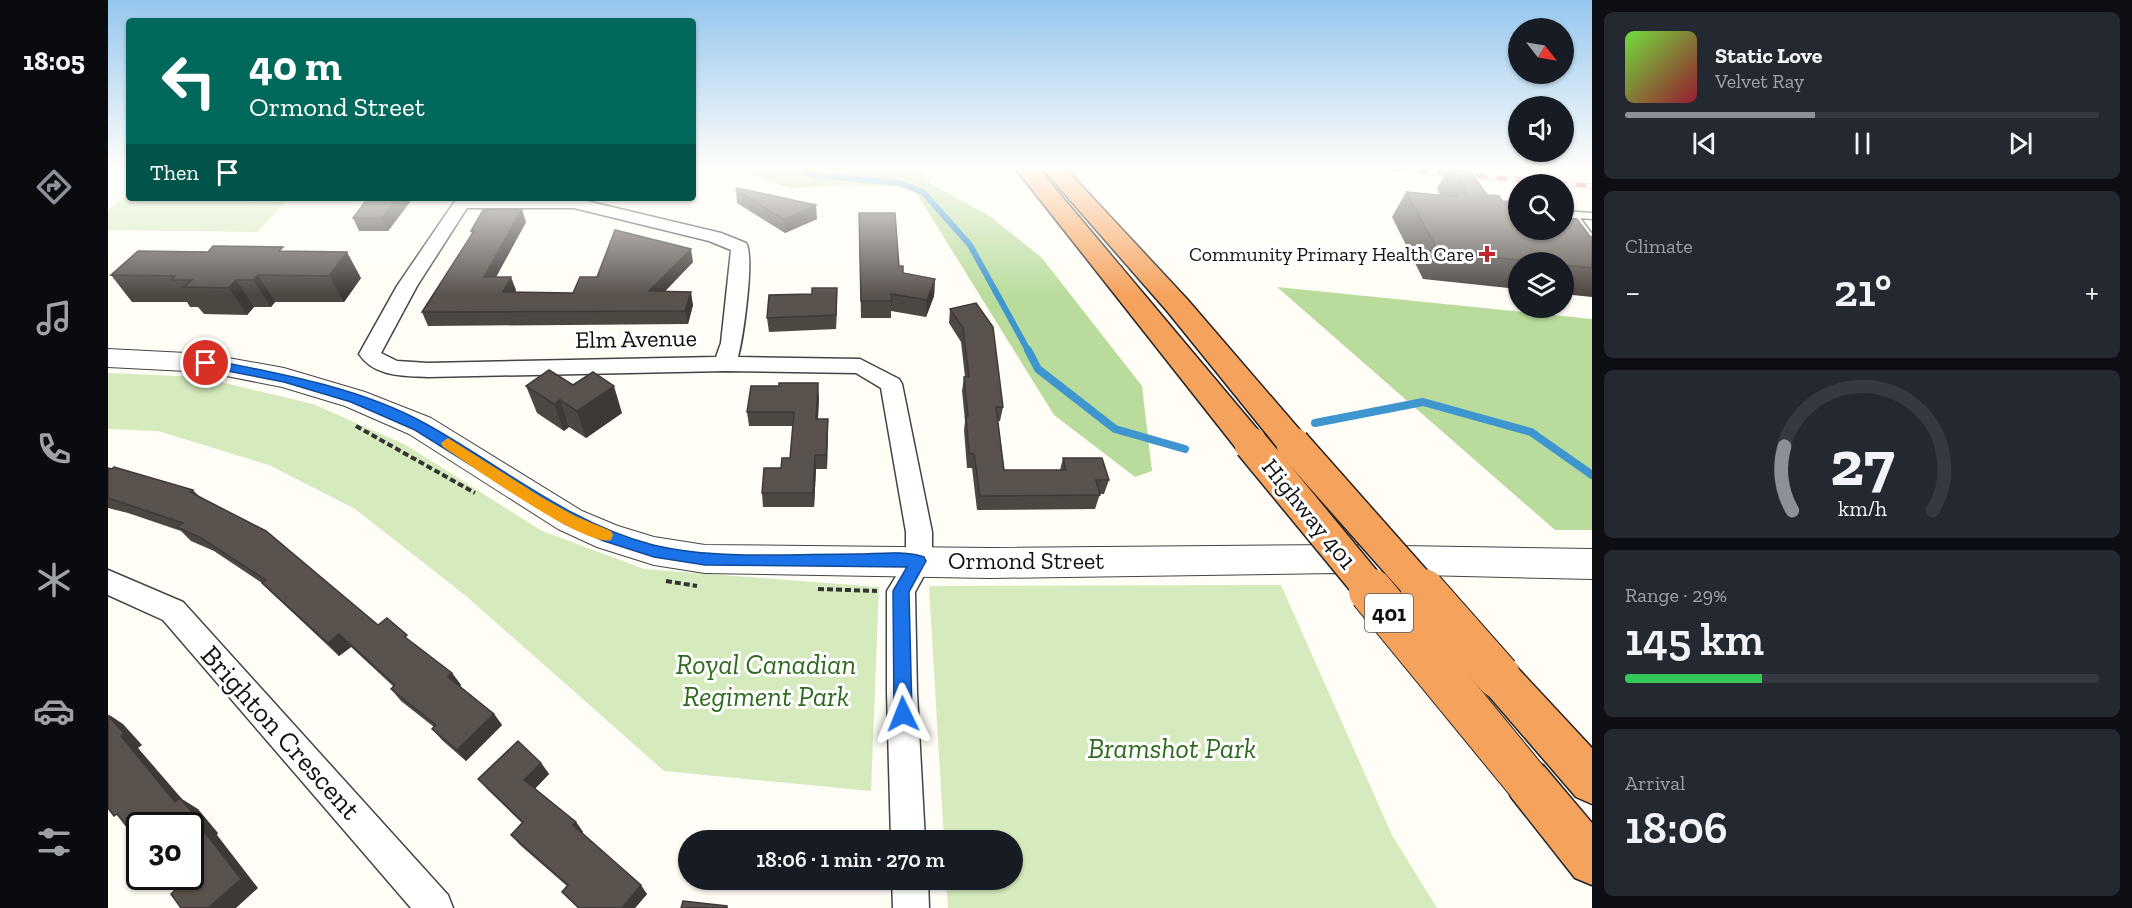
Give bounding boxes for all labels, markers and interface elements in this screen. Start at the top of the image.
north arrow [1508,18,1574,84]
map controls [1508,18,1574,318]
text: 40 m [249,40,342,91]
icon: left [150,42,228,120]
text: Static Love [1715,42,1822,69]
text: 18:05 [23,45,85,77]
text: Velvet Ray [1715,69,1804,93]
text: Ormond Street [249,91,425,123]
button: sound [1508,96,1574,162]
icon: previous [1688,127,1721,160]
icon: pause [1846,127,1879,160]
icon: next [2004,127,2037,160]
icon: arrive [211,156,244,189]
text: Then [150,159,199,186]
icon: directions [33,166,75,208]
button: search [1508,174,1574,240]
text: Climate [1625,234,1693,258]
place label: Community Primary Health Care [1189,242,1474,266]
marker: Community Primary Health Care [1478,245,1496,263]
button: layers [1508,252,1574,318]
text: 21° [1834,264,1892,318]
text: − [1625,272,1640,311]
text: + [2085,272,2099,311]
icon: music [33,297,75,339]
street label: Elm Avenue [575,323,697,354]
pin [180,337,231,388]
icon: arrive [189,346,222,379]
text: 27 [1830,426,1894,501]
icon: phone [33,428,75,470]
street label: Highway 401 [1256,453,1363,575]
text: km/h [1838,496,1886,521]
street label: Ormond Street [948,546,1104,575]
icon: climate [33,559,75,601]
text: Range · 29% [1625,583,1727,607]
road number: 401 [1365,594,1413,632]
text: 145 km [1625,613,1764,667]
street label: Brighton Crescent [194,639,368,826]
park label: Royal Canadian Regiment Park [676,648,856,713]
position arrow [871,682,935,746]
icon: car [33,690,75,732]
park label: Bramshot Park [1088,732,1256,765]
text: Arrival [1625,771,1685,795]
text: 18:06 [1625,801,1728,855]
speed limit sign: 30 [126,812,204,890]
icon: filters [33,821,75,863]
text: 18:06 · 1 min · 270 m [756,846,945,873]

